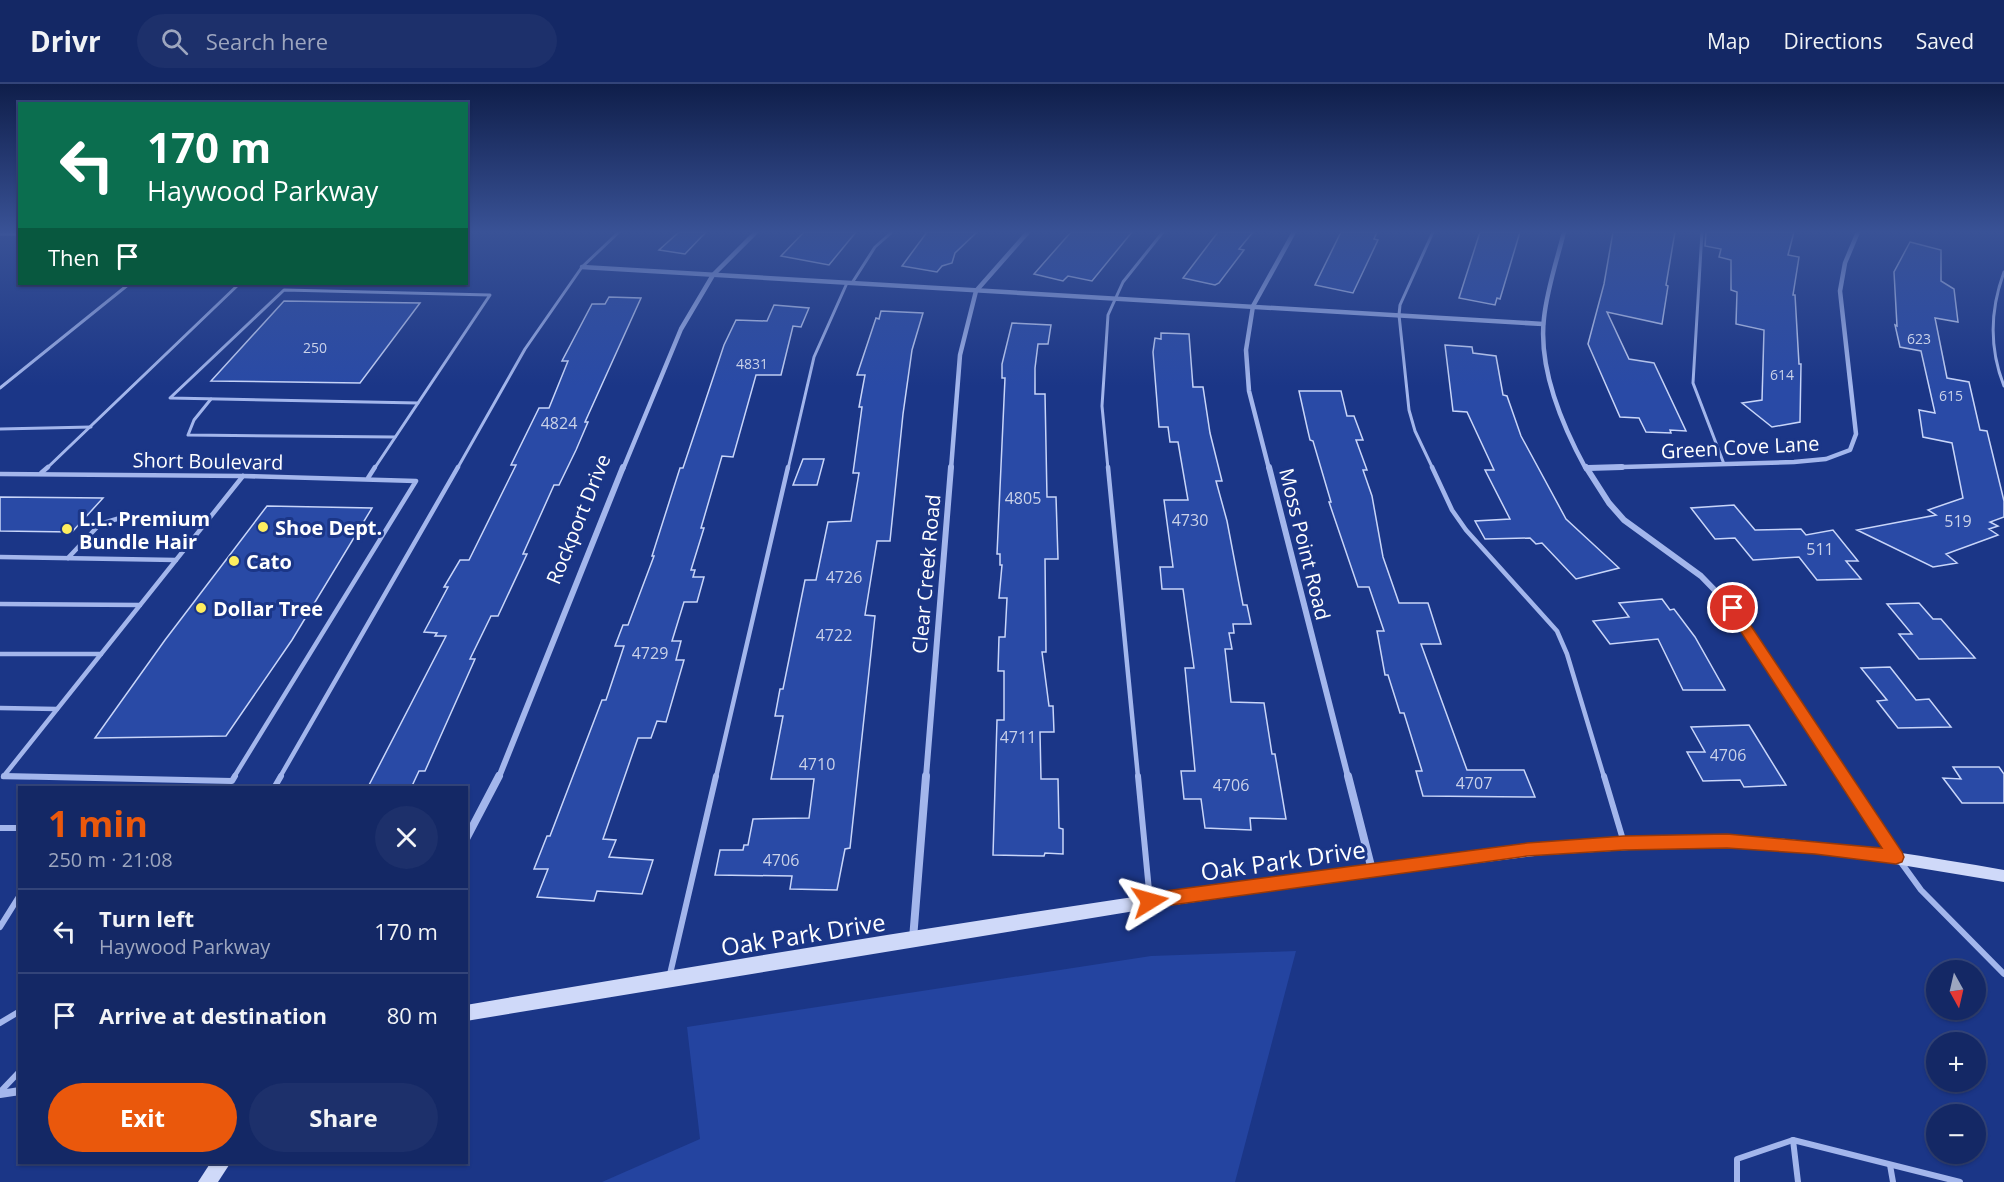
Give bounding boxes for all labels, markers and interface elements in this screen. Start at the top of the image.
search box [137,14,557,68]
text: Drivr [30,22,101,60]
icon: search [158,25,191,58]
text: Search here [206,26,328,56]
text: Map [1707,27,1750,55]
text: Directions [1783,27,1883,55]
text: Saved [1916,27,1974,55]
text: 170 m [147,118,271,175]
icon: left [48,126,126,204]
text: Haywood Parkway [147,172,378,209]
icon: arrive [111,240,144,273]
text: Then [48,242,99,272]
house number: 623 [1907,329,1931,348]
house number: 250 [303,338,327,357]
house number: 4831 [736,354,768,373]
house number: 614 [1770,365,1794,384]
house number: 615 [1939,386,1963,405]
house number: 4824 [541,412,577,434]
street label: Green Cove Lane [1660,429,1820,465]
street label: Short Boulevard [132,446,284,476]
street label: Rockport Drive [540,450,616,588]
street label: Moss Point Road [1273,465,1337,623]
house number: 4805 [1005,487,1041,509]
street label: Clear Creek Road [906,493,946,655]
place label: L.L. Premium Bundle Hair [79,505,210,555]
house number: 4730 [1172,509,1208,531]
house number: 519 [1944,510,1972,532]
place label: Shoe Dept. [275,514,382,541]
marker: Shoe Dept. [256,520,270,534]
marker: L.L. Premium Bundle Hair [60,522,74,536]
house number: 511 [1806,538,1834,560]
place label: Cato [246,548,292,575]
marker: Cato [227,554,241,568]
house number: 4726 [826,566,862,588]
pin [1707,582,1758,633]
icon: arrive [1716,591,1749,624]
place label: Dollar Tree [213,595,323,622]
marker: Dollar Tree [194,601,208,615]
house number: 4722 [816,624,852,646]
house number: 4729 [632,642,668,664]
house number: 4711 [1000,726,1036,748]
house number: 4706 [1710,744,1746,766]
house number: 4710 [799,753,835,775]
house number: 4707 [1456,772,1492,794]
house number: 4706 [1213,774,1249,796]
text: 1 min [48,799,148,848]
button: close [375,806,438,869]
street label: Oak Park Drive [1198,832,1368,888]
text: 250 m · 21:08 [48,846,173,873]
house number: 4706 [763,849,799,871]
position arrow [1118,869,1182,933]
text: Turn left [99,903,194,933]
street label: Oak Park Drive [718,905,888,963]
icon: left [48,915,81,948]
text: 170 m [374,916,438,946]
text: Haywood Parkway [99,933,270,960]
north arrow [1926,960,1986,1020]
map controls [1926,960,1986,1164]
icon: arrive [48,999,81,1032]
text: Arrive at destination [99,1000,327,1030]
text: 80 m [387,1000,438,1030]
button: + [1926,1032,1986,1092]
button: Exit [48,1083,237,1152]
button: Share [249,1083,438,1152]
button: − [1926,1104,1986,1164]

